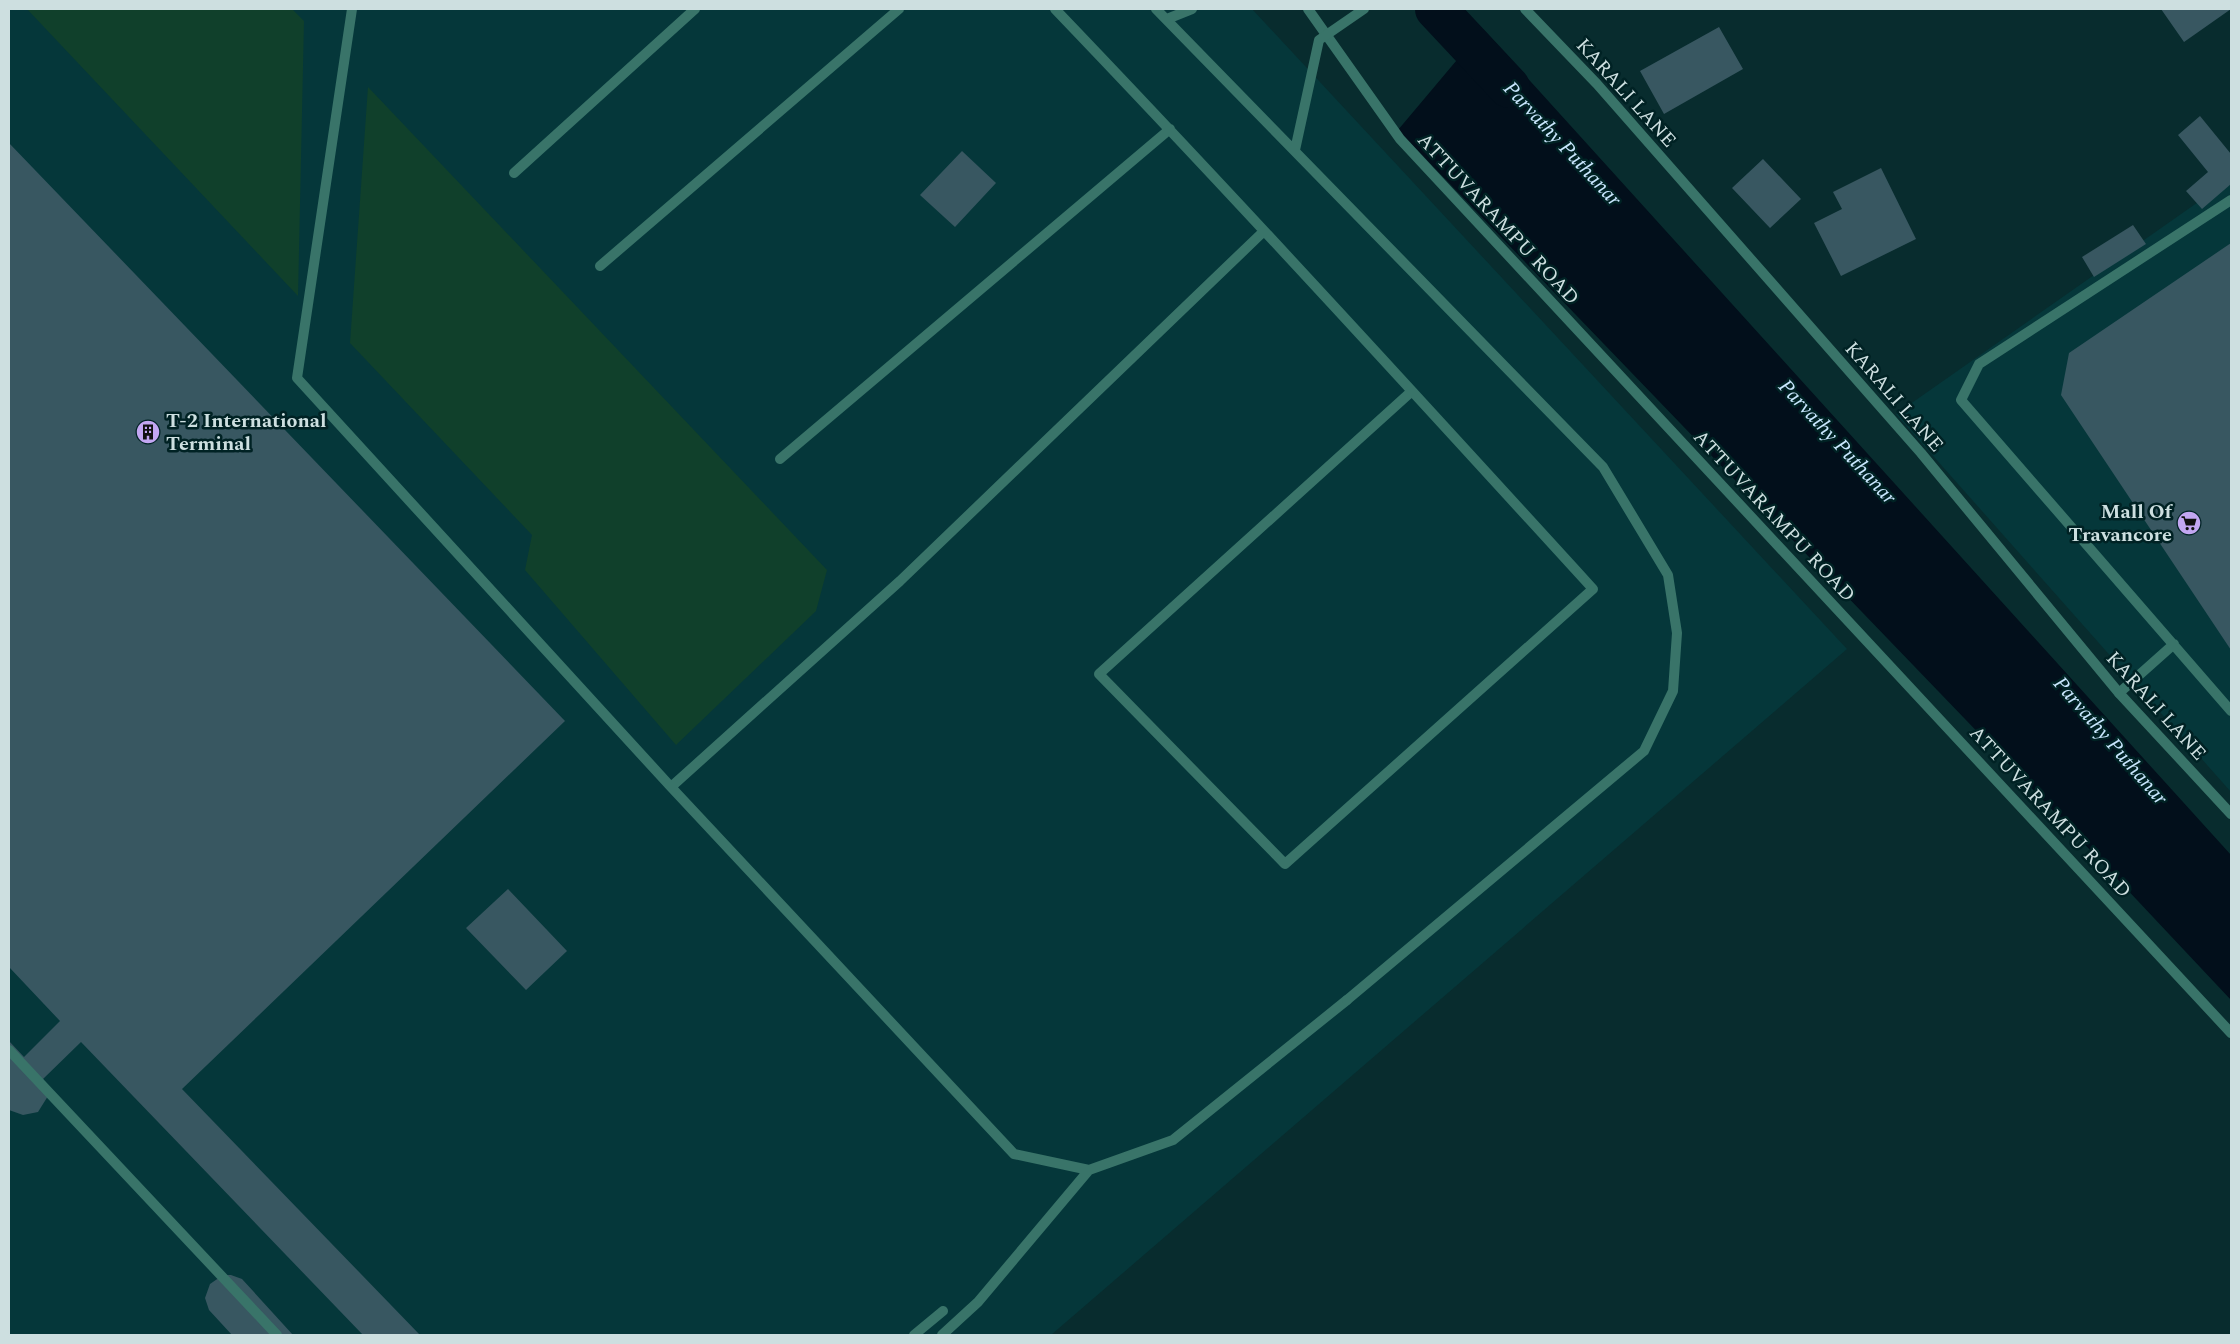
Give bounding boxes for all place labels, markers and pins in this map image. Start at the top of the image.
place label: T-2 International Terminal [166,406,327,459]
building icon: T-2 International Terminal [135,419,161,445]
place label: Mall Of Travancore [2068,497,2174,550]
supermarket icon: Mall Of Travancore [2176,510,2202,536]

